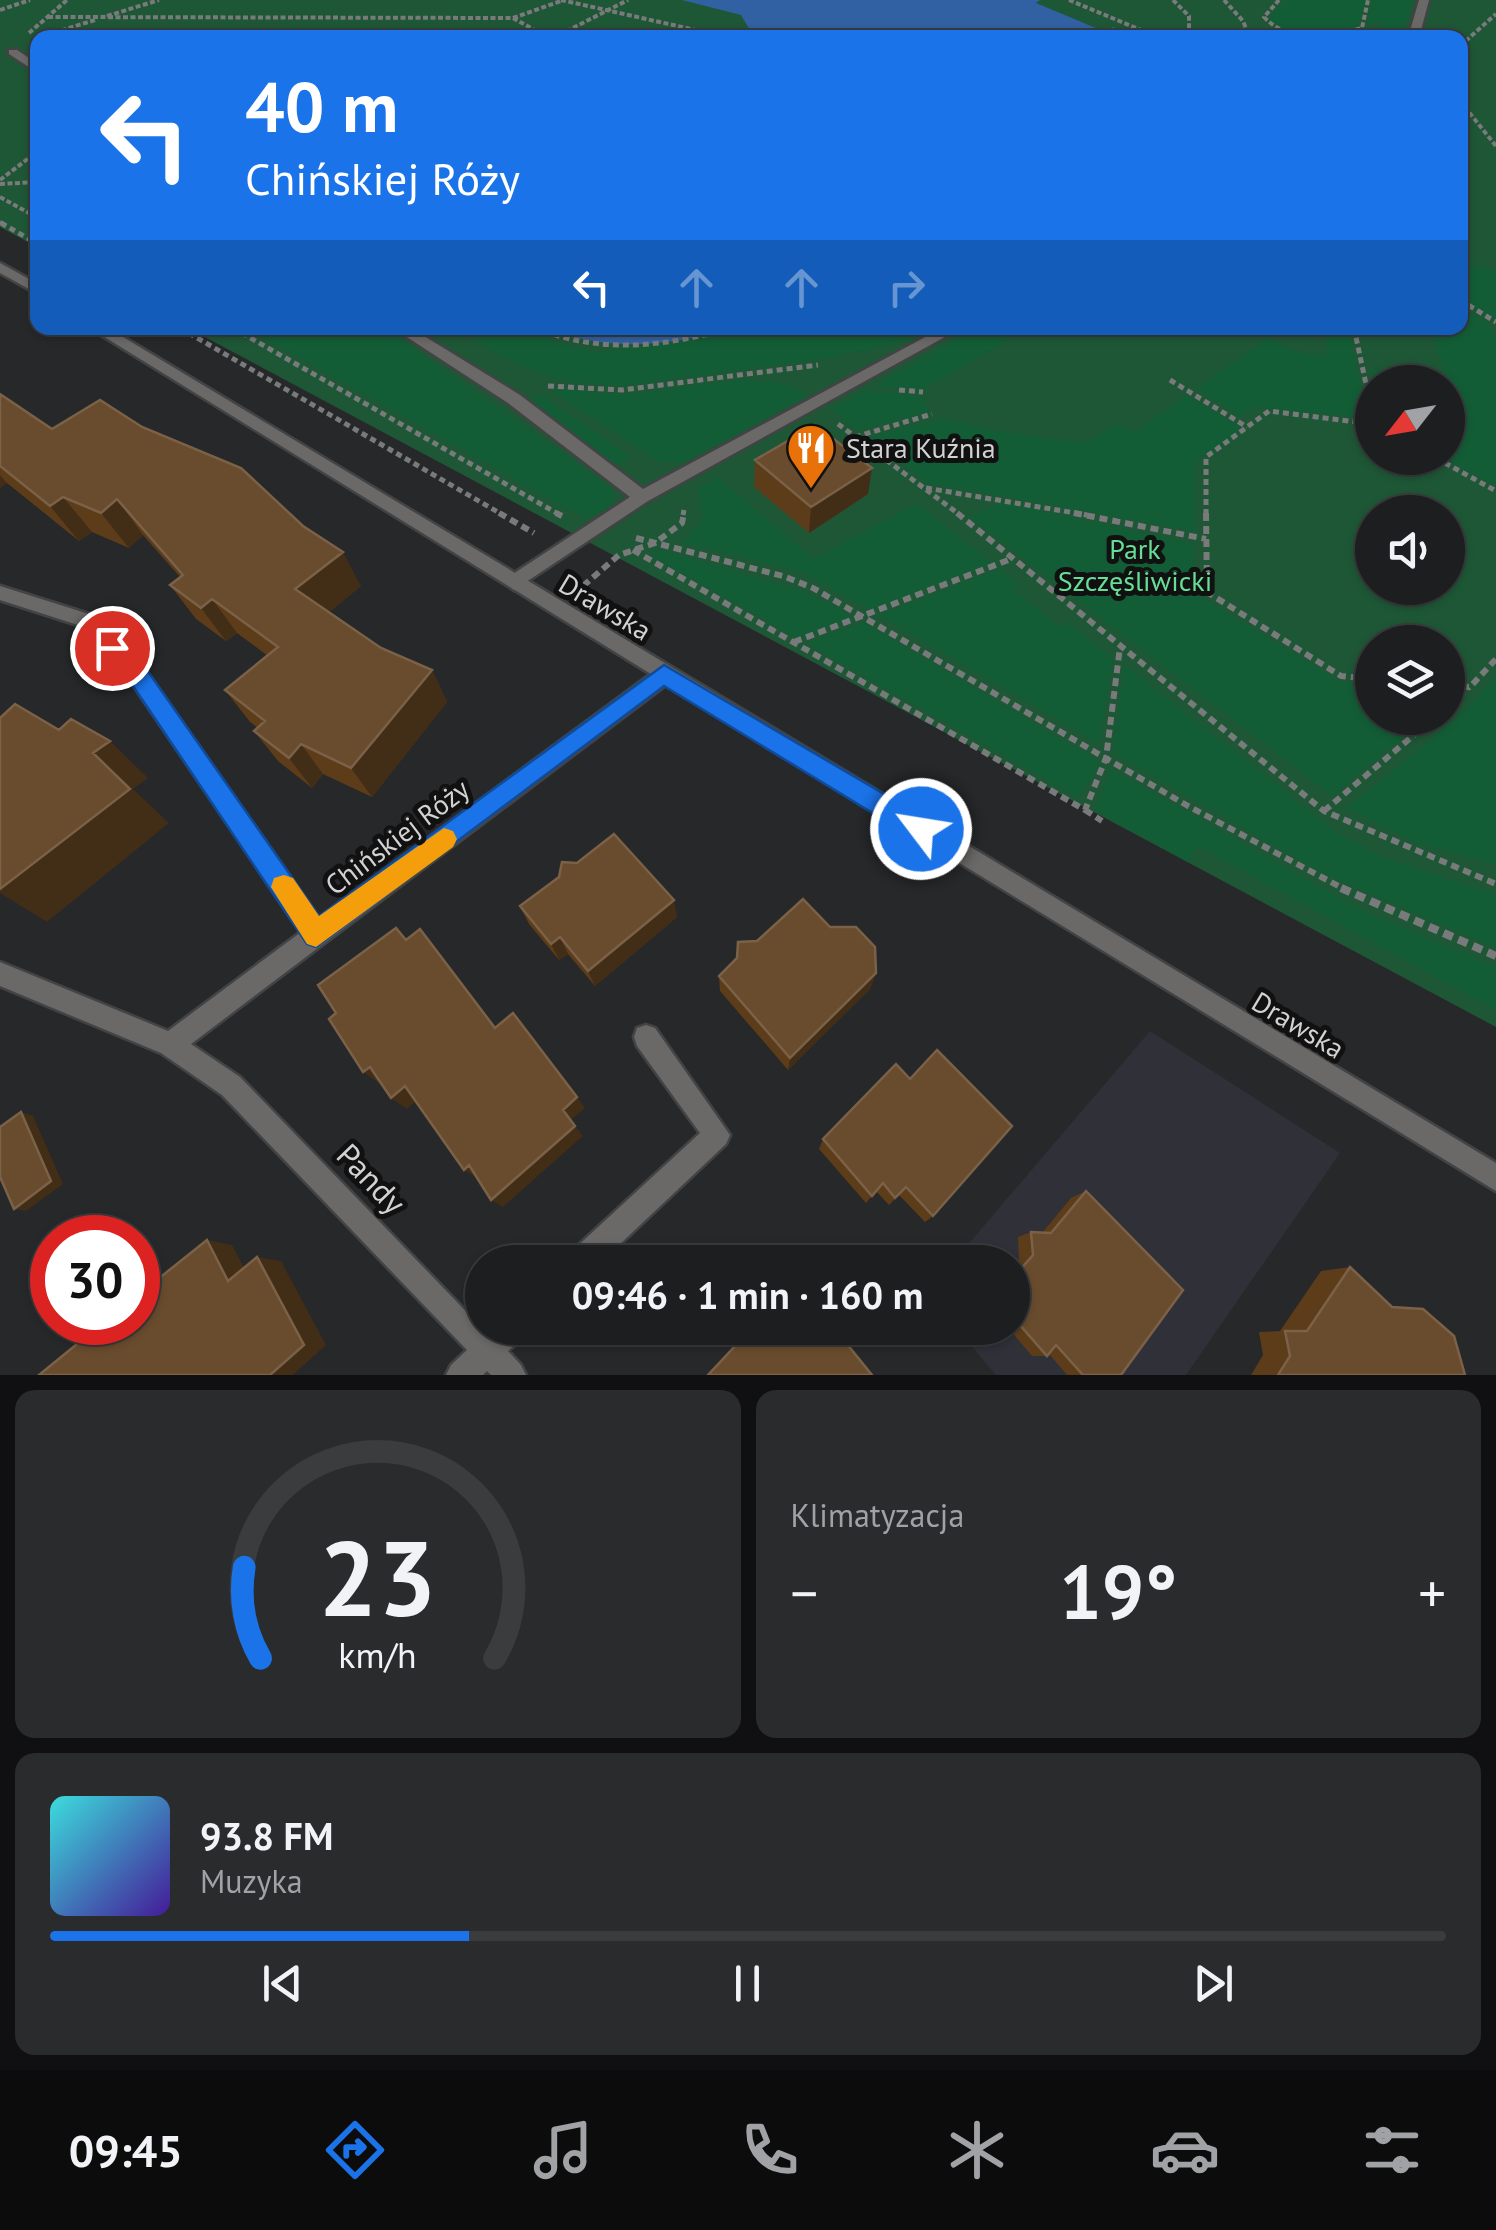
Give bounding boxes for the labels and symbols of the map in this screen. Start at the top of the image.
north arrow [1355,365,1465,475]
restaurant icon: Stara Kuźnia [785,422,837,490]
place label: Stara Kuźnia [846,429,996,466]
park label: Park Szczęśliwicki [1058,530,1212,599]
street label: Drawska [552,565,658,649]
pin [70,606,155,691]
street label: Chińskiej Róży [317,770,476,903]
position arrow [869,777,973,881]
street label: Drawska [1245,983,1351,1067]
street label: Pandy [328,1134,415,1223]
speed limit sign: 30 [30,1215,160,1345]

